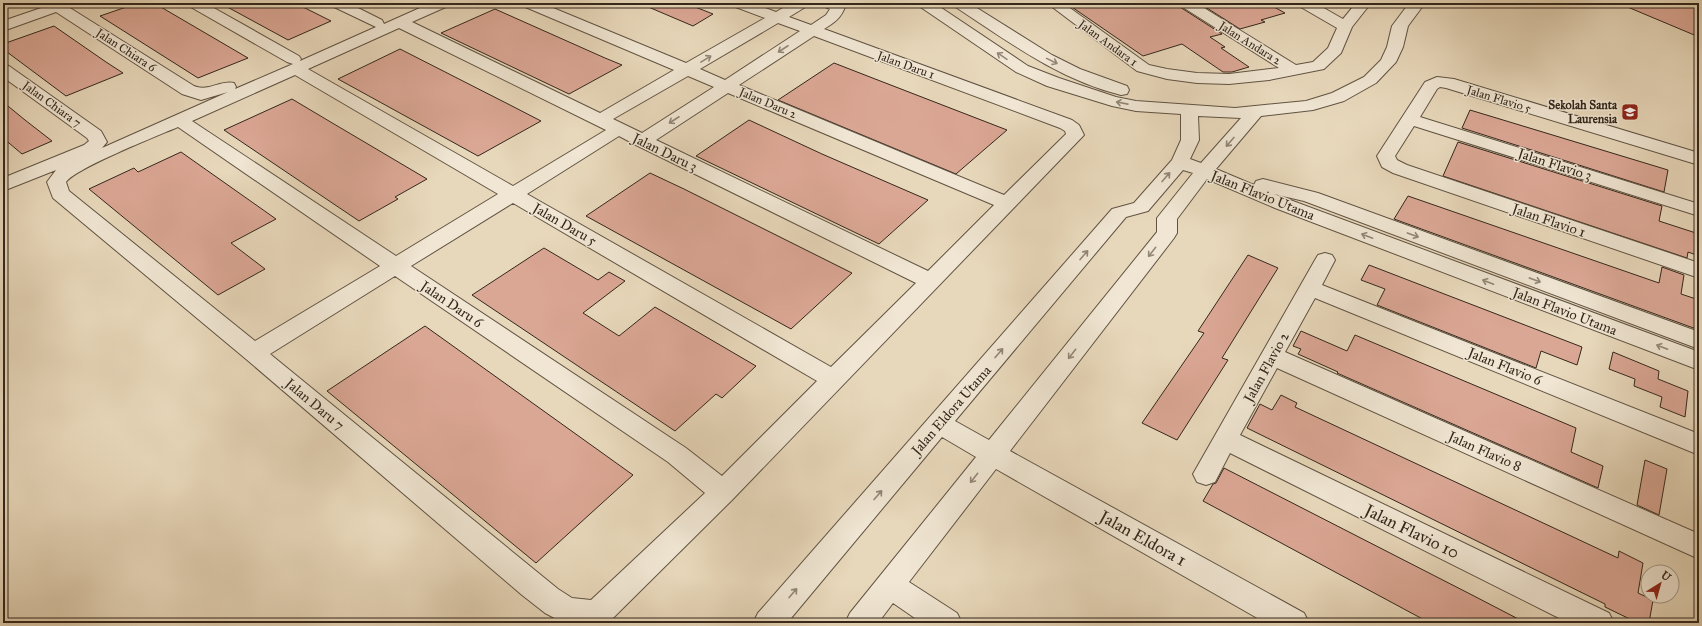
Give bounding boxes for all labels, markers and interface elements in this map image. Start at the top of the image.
street label: Jalan Andara 1 [1074,16,1140,70]
street label: Jalan Andara 2 [1214,17,1284,69]
street label: Jalan Chiara 6 [91,24,159,76]
one-way arrow [778,45,789,53]
street label: Jalan Daru 1 [873,48,937,83]
one-way arrow [997,52,1008,60]
one-way arrow [700,54,712,62]
one-way arrow [1045,58,1057,65]
street label: Jalan Chiara 7 [18,77,84,131]
street label: Jalan Flavio 5 [1463,82,1533,116]
street label: Jalan Daru 2 [735,84,799,122]
place label: Sekolah Santa Laurensia [1548,98,1618,126]
one-way arrow [1116,99,1129,107]
school or university icon: Sekolah Santa Laurensia [1620,102,1640,122]
one-way arrow [669,116,680,124]
street label: Jalan Daru 3 [627,129,700,176]
one-way arrow [1225,136,1234,147]
street label: Jalan Flavio 3 [1514,144,1594,185]
street label: Jalan Flavio Utama [1206,166,1317,225]
one-way arrow [1162,172,1171,183]
street label: Jalan Daru 5 [528,198,600,251]
street label: Jalan Flavio 1 [1508,199,1588,242]
one-way arrow [1361,232,1373,240]
one-way arrow [1406,232,1419,239]
one-way arrow [1148,246,1156,257]
one-way arrow [1079,250,1088,260]
street label: Jalan Daru 6 [415,276,487,333]
one-way arrow [1483,277,1495,285]
one-way arrow [1528,277,1540,285]
street label: Jalan Flavio Utama [1508,283,1619,340]
street label: Jalan Flavio 2 [1239,329,1294,408]
street label: Jalan Flavio 6 [1463,343,1545,390]
one-way arrow [1657,343,1669,351]
one-way arrow [1067,348,1076,359]
one-way arrow [994,349,1003,359]
street label: Jalan Eldora Utama [907,362,996,461]
street label: Jalan Daru 7 [280,374,348,435]
street label: Jalan Flavio 8 [1443,427,1524,476]
one-way arrow [970,472,978,483]
one-way arrow [873,489,882,500]
street label: Jalan Flavio 10 [1359,499,1463,563]
street label: Jalan Eldora 1 [1094,505,1190,571]
north arrow [1640,564,1680,604]
text: U [1658,569,1673,584]
one-way arrow [789,588,798,599]

